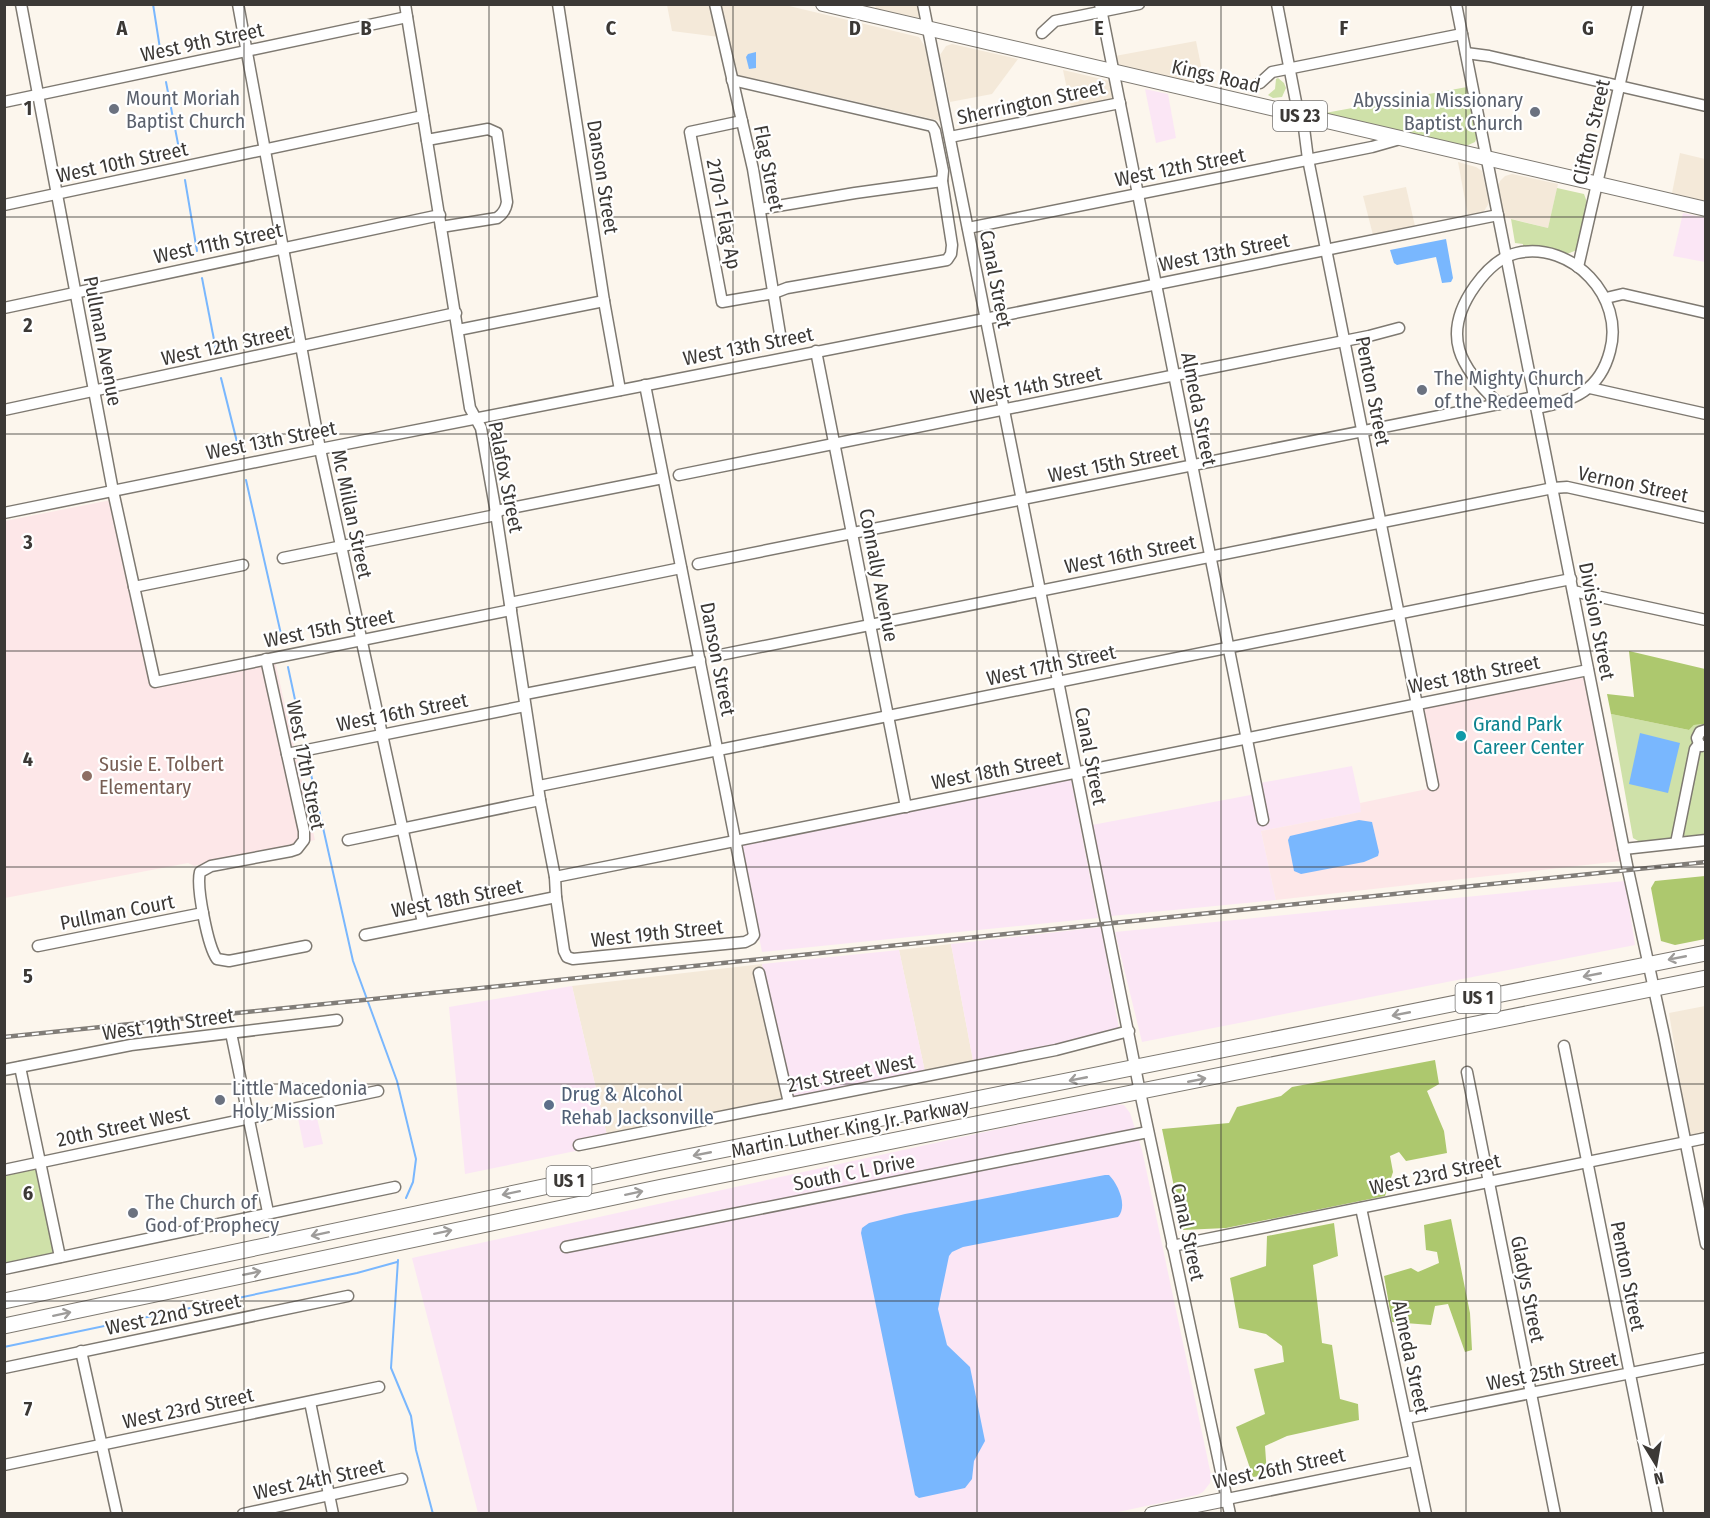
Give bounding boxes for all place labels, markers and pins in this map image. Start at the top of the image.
place label: Mount Moriah Baptist Church [126,86,245,133]
place label: Abyssinia Missionary Baptist Church [1353,88,1523,135]
marker: Mount Moriah Baptist Church [107,102,121,116]
marker: Abyssinia Missionary Baptist Church [1528,105,1542,119]
place label: The Mighty Church of the Redeemed [1434,366,1584,413]
marker: The Mighty Church of the Redeemed [1415,383,1429,397]
place label: Grand Park Career Center [1473,712,1584,759]
marker: Grand Park Career Center [1454,729,1468,743]
place label: Susie E. Tolbert Elementary [99,752,224,799]
marker: Susie E. Tolbert Elementary [80,769,94,783]
place label: Little Macedonia Holy Mission [232,1076,367,1123]
place label: Drug & Alcohol Rehab Jacksonville [561,1082,714,1129]
marker: Little Macedonia Holy Mission [213,1093,227,1107]
marker: Drug & Alcohol Rehab Jacksonville [542,1098,556,1112]
place label: The Church of God of Prophecy [145,1190,279,1237]
marker: The Church of God of Prophecy [126,1206,140,1220]

